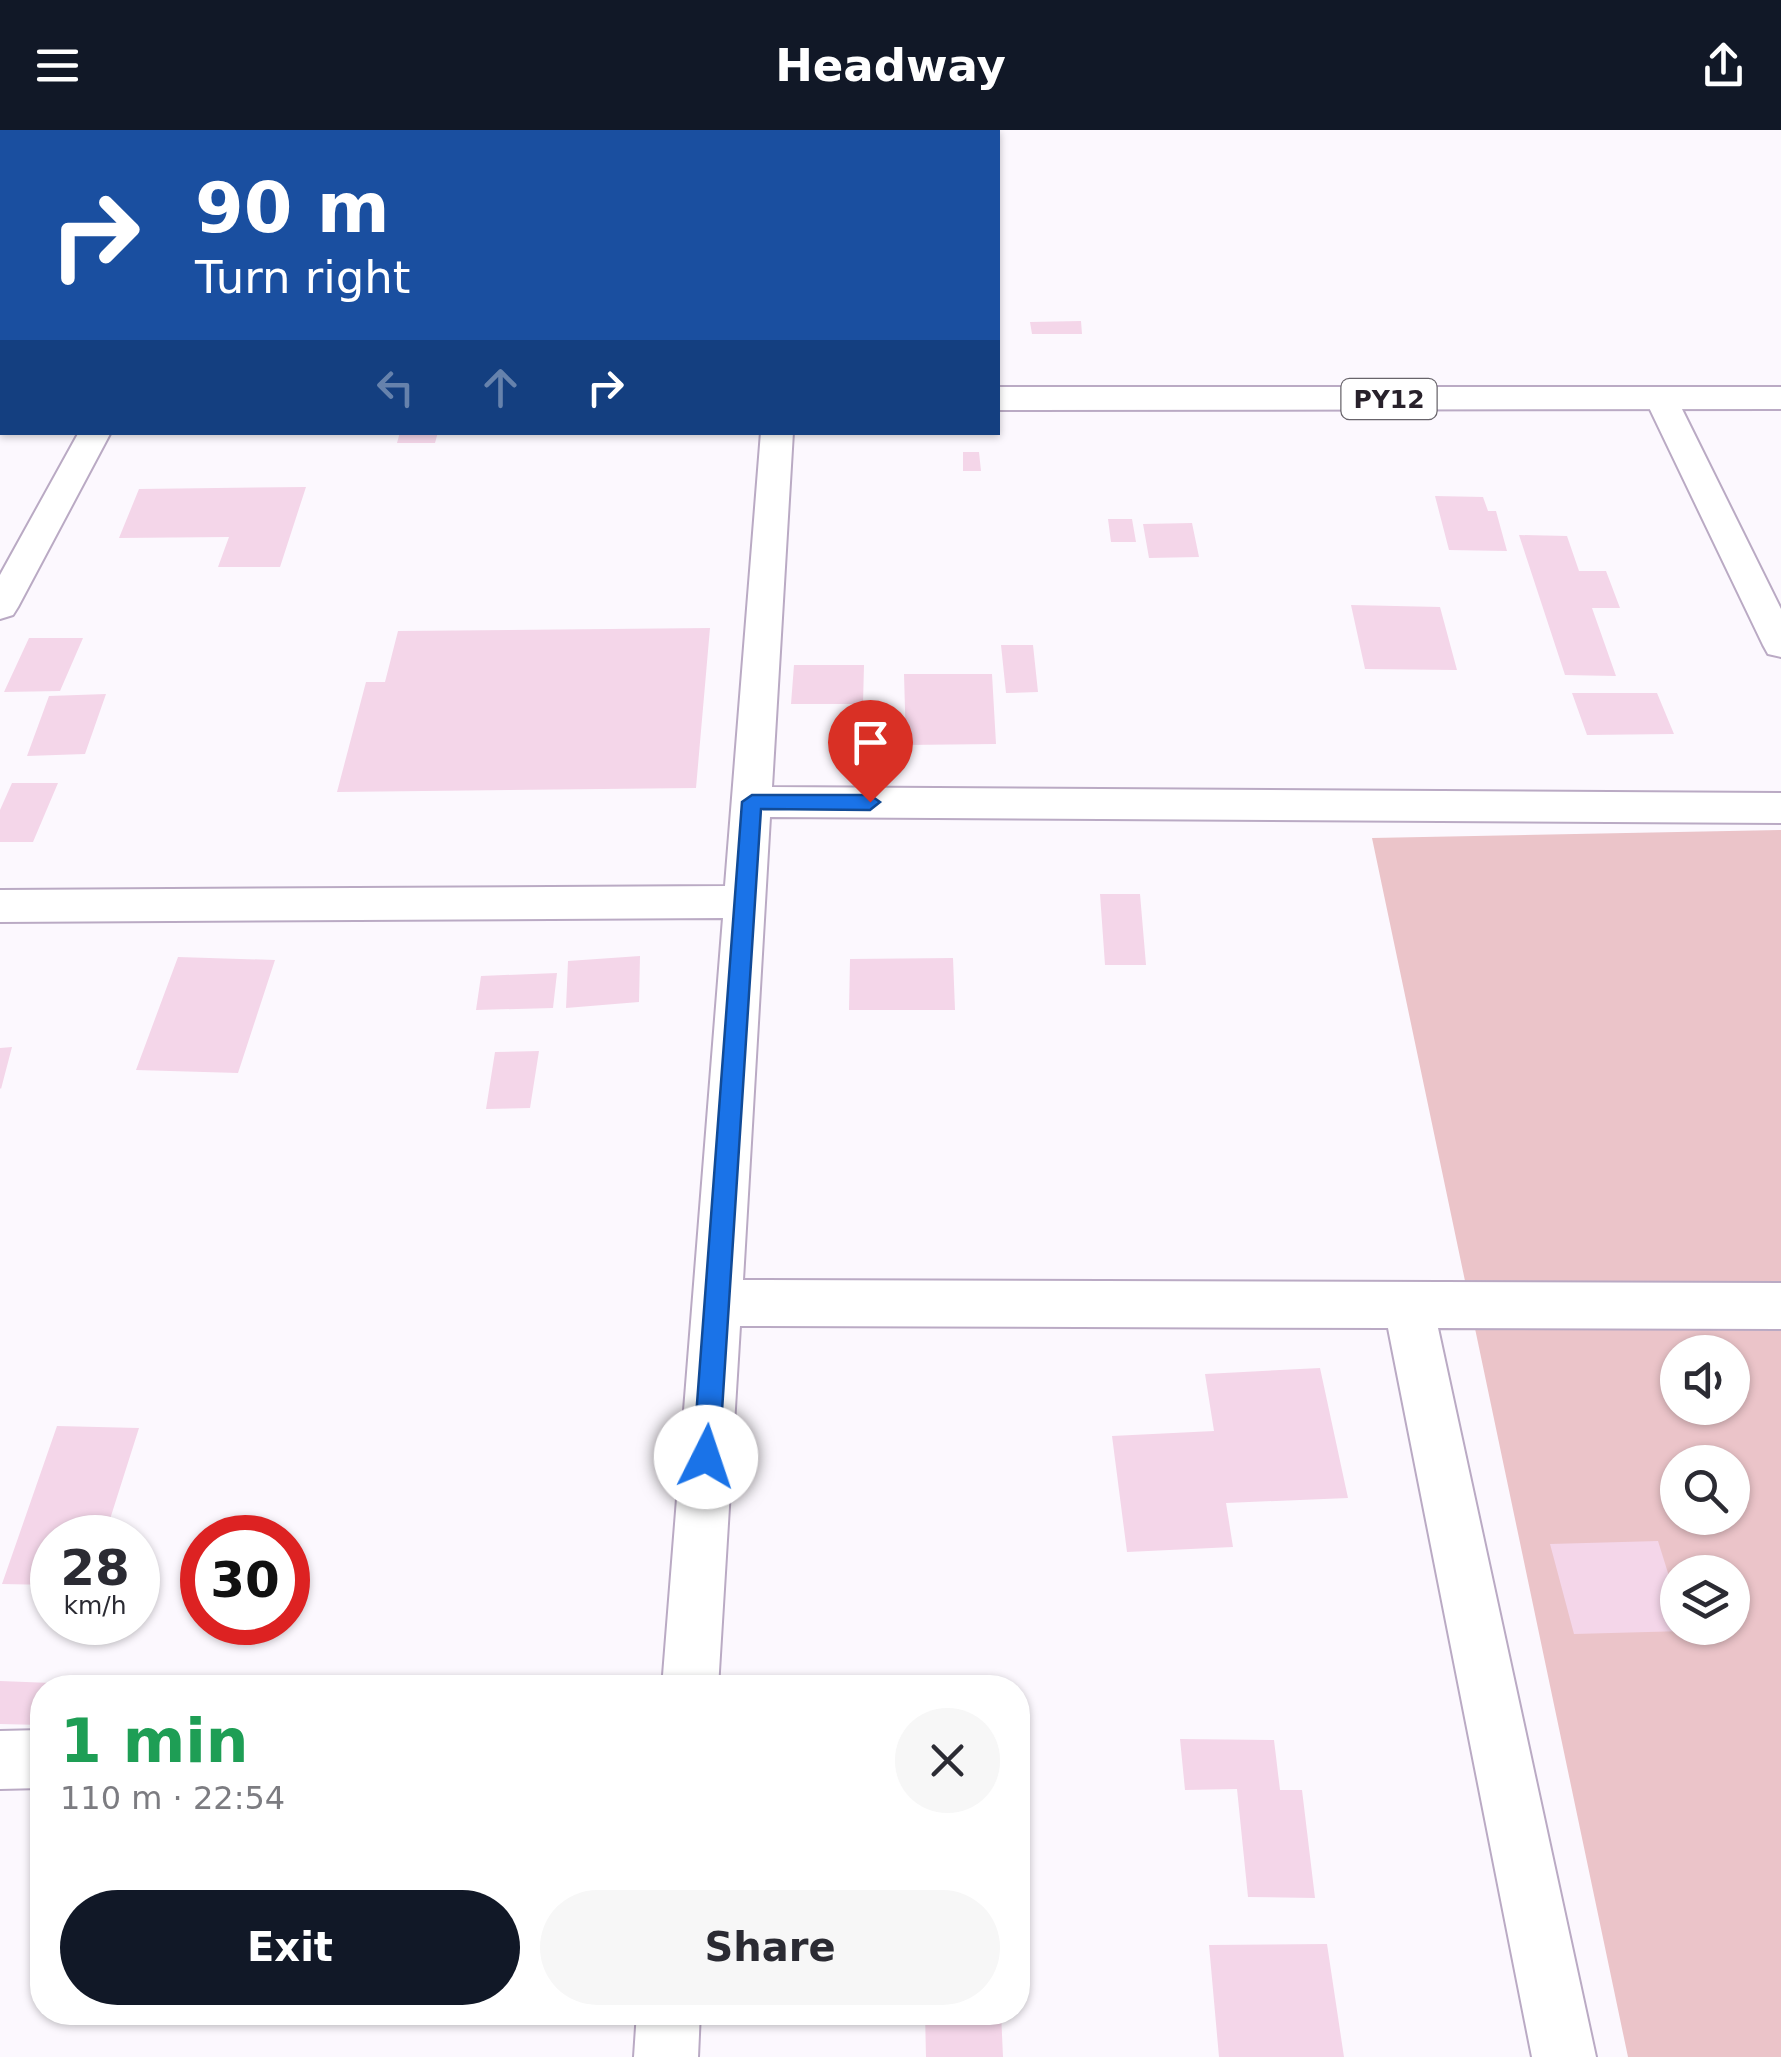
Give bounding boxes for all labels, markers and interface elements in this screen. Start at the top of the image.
icon: menu [30,38,85,93]
icon: share [1696,38,1751,93]
text: Headway [775,39,1006,92]
text: 90 m [195,167,390,249]
icon: right [30,170,160,300]
text: Turn right [195,251,410,304]
icon: left [368,360,423,415]
icon: ahead [473,360,528,415]
icon: right [578,360,633,415]
road number: PY12 [1342,379,1436,419]
pin [828,700,913,803]
icon: arrive [843,715,898,770]
map controls [1660,1335,1750,1645]
button: sound [1660,1335,1750,1425]
position arrow [654,1405,758,1509]
button: search [1660,1445,1750,1535]
speed limit sign: 30 [180,1515,310,1645]
text: 28 [60,1539,130,1597]
button: layers [1660,1555,1750,1645]
text: km/h [63,1591,127,1620]
text: 1 min [60,1706,248,1776]
button: close [895,1708,1000,1813]
text: 110 m · 22:54 [60,1779,285,1817]
button: Exit [60,1890,520,2005]
button: Share [540,1890,1000,2005]

